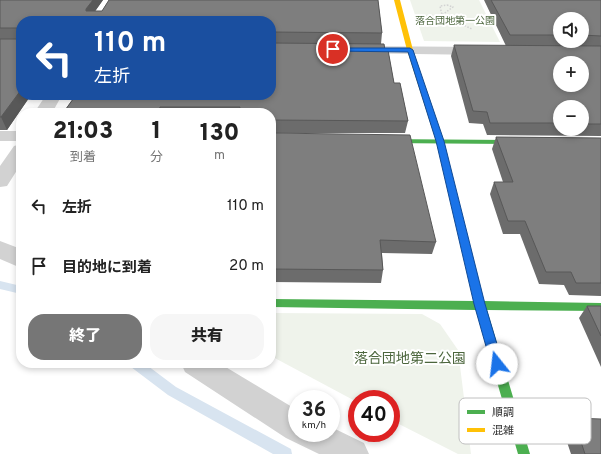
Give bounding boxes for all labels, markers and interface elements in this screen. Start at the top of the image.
map controls [553,12,589,136]
button: sound [553,12,589,48]
park label: 落合団地第一公園 [415,15,495,28]
text: 110 m [94,26,166,62]
icon: left [28,32,80,84]
pin [316,32,350,66]
icon: arrive [322,38,344,60]
button: + [553,56,589,92]
text: 左折 [94,66,130,89]
button: − [553,100,589,136]
text: 21:03 [53,117,113,147]
text: 1 [152,117,161,147]
text: 130 [200,119,239,149]
text: m [214,148,225,164]
text: 到着 [70,150,96,166]
text: 分 [150,150,163,166]
icon: left [28,195,50,217]
text: 110 m [227,197,264,216]
text: 左折 [62,199,92,218]
icon: arrive [28,255,50,277]
text: 20 m [229,257,264,276]
text: 目的地に到着 [62,259,152,278]
button: 終了 [28,314,142,360]
button: 共有 [150,314,264,360]
position arrow [476,343,518,385]
park label: 落合団地第二公園 [354,350,466,368]
speed limit sign: 40 [348,390,400,442]
text: 36 [302,398,326,424]
legend [459,398,591,444]
text: 順調 [492,406,514,420]
text: km/h [302,419,326,432]
text: 混雑 [492,424,514,438]

